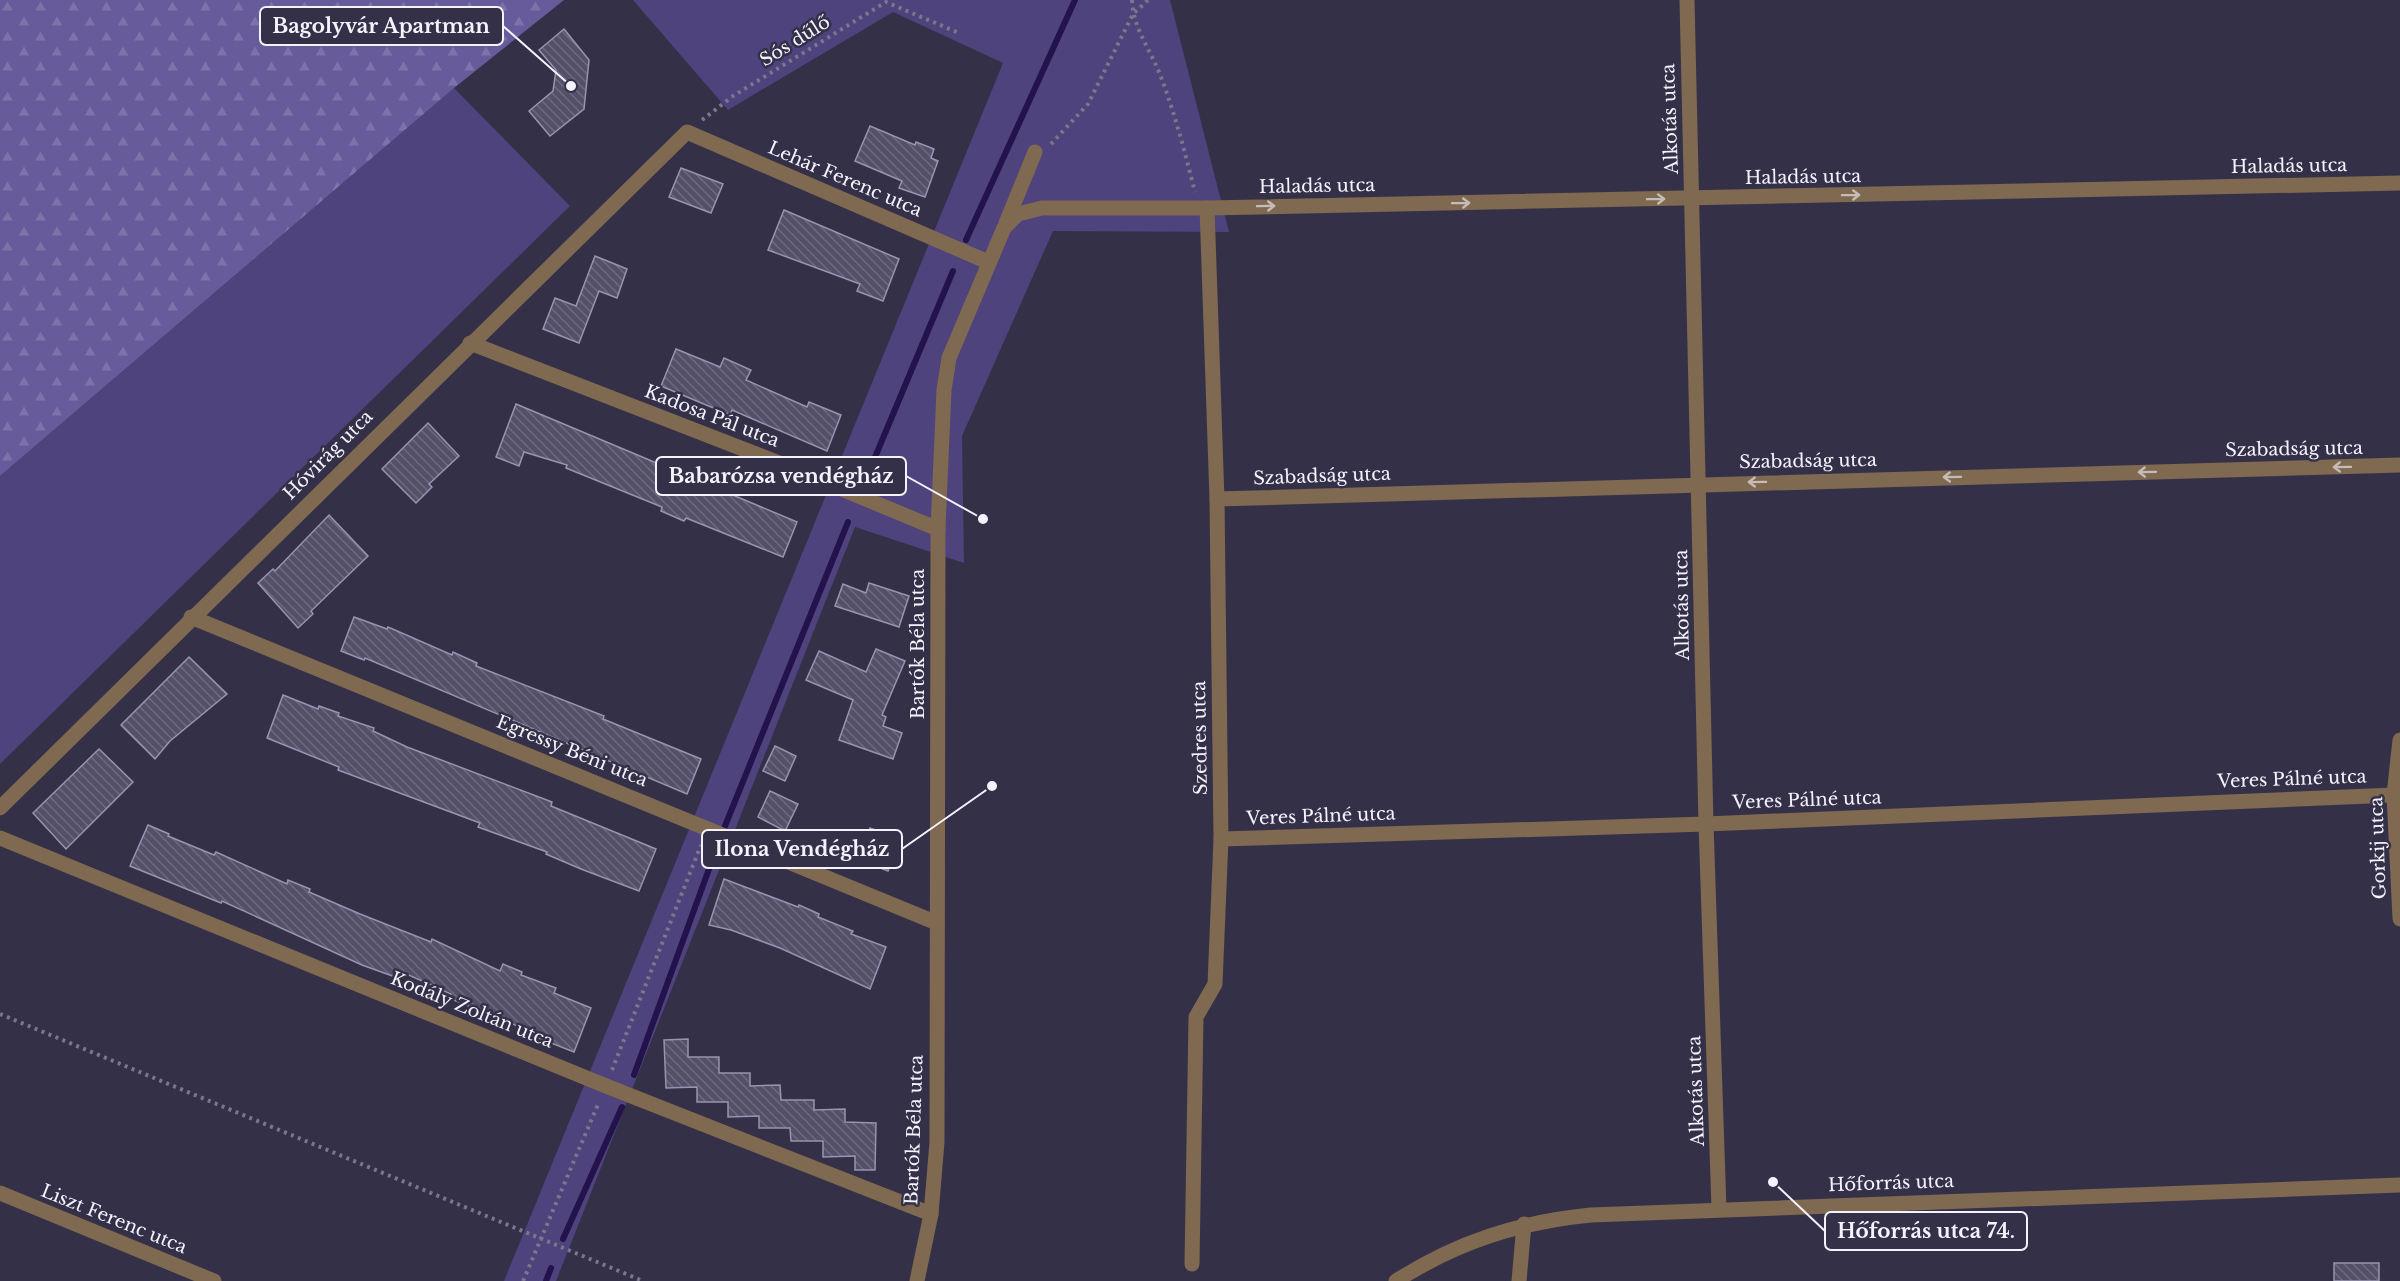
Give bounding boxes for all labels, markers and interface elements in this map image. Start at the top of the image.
callout: Bagolyvár Apartman [260,7,503,45]
street label: Sós dűlő [756,11,834,71]
text: Bagolyvár Apartman [272,14,490,38]
street label: Alkotás utca [1657,63,1683,176]
street label: Lehár Ferenc utca [765,137,925,221]
street label: Haladás utca [2231,154,2347,178]
street label: Haladás utca [1745,165,1861,189]
street label: Haladás utca [1259,174,1375,198]
one-way arrow [1840,189,1860,201]
one-way arrow [1645,193,1665,205]
one-way arrow [1450,197,1470,209]
one-way arrow [1255,201,1275,212]
street label: Kadosa Pál utca [641,380,783,452]
street label: Hóvirág utca [279,406,377,504]
street label: Szabadság utca [2225,437,2363,461]
street label: Szabadság utca [1739,449,1877,473]
callout: Babarózsa vendégház [656,457,906,495]
one-way arrow [2332,461,2352,473]
street label: Szabadság utca [1253,463,1391,489]
text: Babarózsa vendégház [668,464,894,488]
one-way arrow [2137,466,2157,478]
one-way arrow [1942,471,1962,483]
one-way arrow [1747,476,1767,488]
street label: Alkotás utca [1670,550,1694,661]
street label: Bartók Béla utca [907,569,929,719]
street label: Szedres utca [1188,681,1212,795]
street label: Egressy Béni utca [493,711,651,791]
street label: Veres Pálné utca [2216,765,2367,793]
street label: Veres Pálné utca [1731,786,1882,814]
street label: Gorkij utca [2365,796,2391,900]
street label: Veres Pálné utca [1245,802,1396,830]
callout: Ilona Vendégház [702,830,902,868]
text: Ilona Vendégház [715,837,889,861]
street label: Kodály Zoltán utca [387,967,557,1053]
street label: Alkotás utca [1683,1035,1709,1148]
street label: Bartók Béla utca [900,1054,928,1206]
street label: Hőforrás utca [1828,1170,1954,1196]
street label: Liszt Ferenc utca [38,1180,190,1258]
callout: Hőforrás utca 74. [1825,1212,2027,1250]
text: Hőforrás utca 74. [1837,1219,2015,1243]

